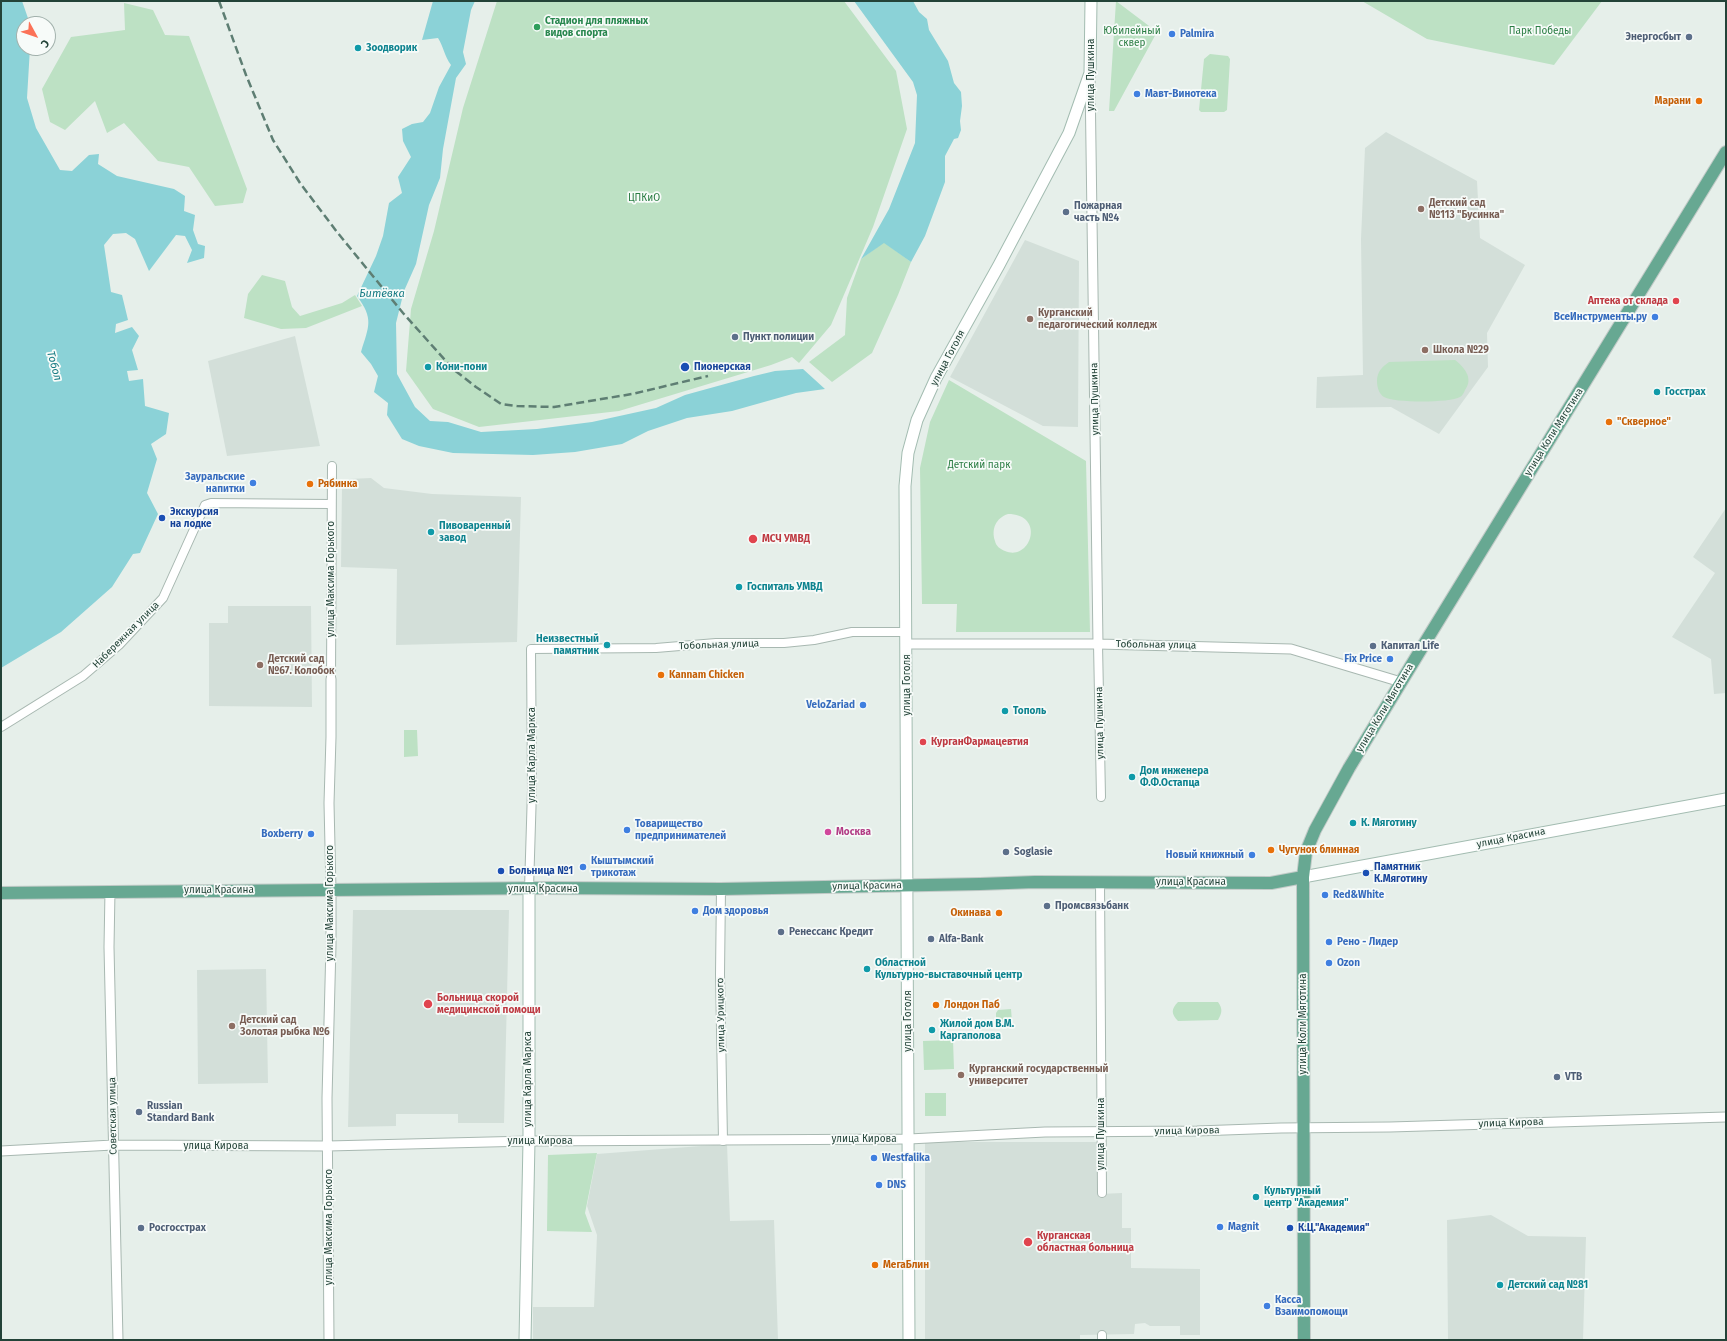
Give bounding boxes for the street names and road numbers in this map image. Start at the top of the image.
street label: улица Пушкина [1085,39,1097,111]
street label: улица Гоголя [928,328,968,388]
street label: улица Пушкина [1088,363,1102,435]
street label: улица Коли Мяготина [1522,386,1586,478]
street label: улица Максима Горького [325,521,337,637]
street label: Набережная улица [90,599,162,671]
street label: Тобольная улица [679,638,759,652]
street label: Тобольная улица [1116,638,1196,652]
street label: улица Гоголя [901,654,913,716]
street label: улица Коли Мяготина [1354,662,1416,754]
street label: улица Пушкина [1093,687,1107,759]
street label: улица Карла Маркса [526,707,538,803]
street label: улица Красина [1476,825,1546,851]
street label: улица Максима Горького [324,845,336,961]
street label: улица Красина [1156,876,1226,888]
street label: улица Красина [832,879,902,893]
street label: улица Красина [508,883,578,895]
street label: улица Красина [184,884,254,896]
street label: улица Коли Мяготина [1297,973,1309,1075]
street label: улица Урицкого [714,978,728,1052]
street label: улица Гоголя [902,990,914,1052]
street label: улица Карла Маркса [522,1031,534,1127]
street label: Советская улица [106,1077,120,1155]
street label: улица Пушкина [1095,1098,1107,1170]
street label: улица Кирова [1478,1116,1544,1130]
street label: улица Кирова [1154,1124,1220,1138]
street label: улица Кирова [831,1133,897,1145]
street label: улица Кирова [507,1135,573,1147]
street label: улица Кирова [183,1140,249,1152]
street label: улица Максима Горького [323,1169,335,1285]

